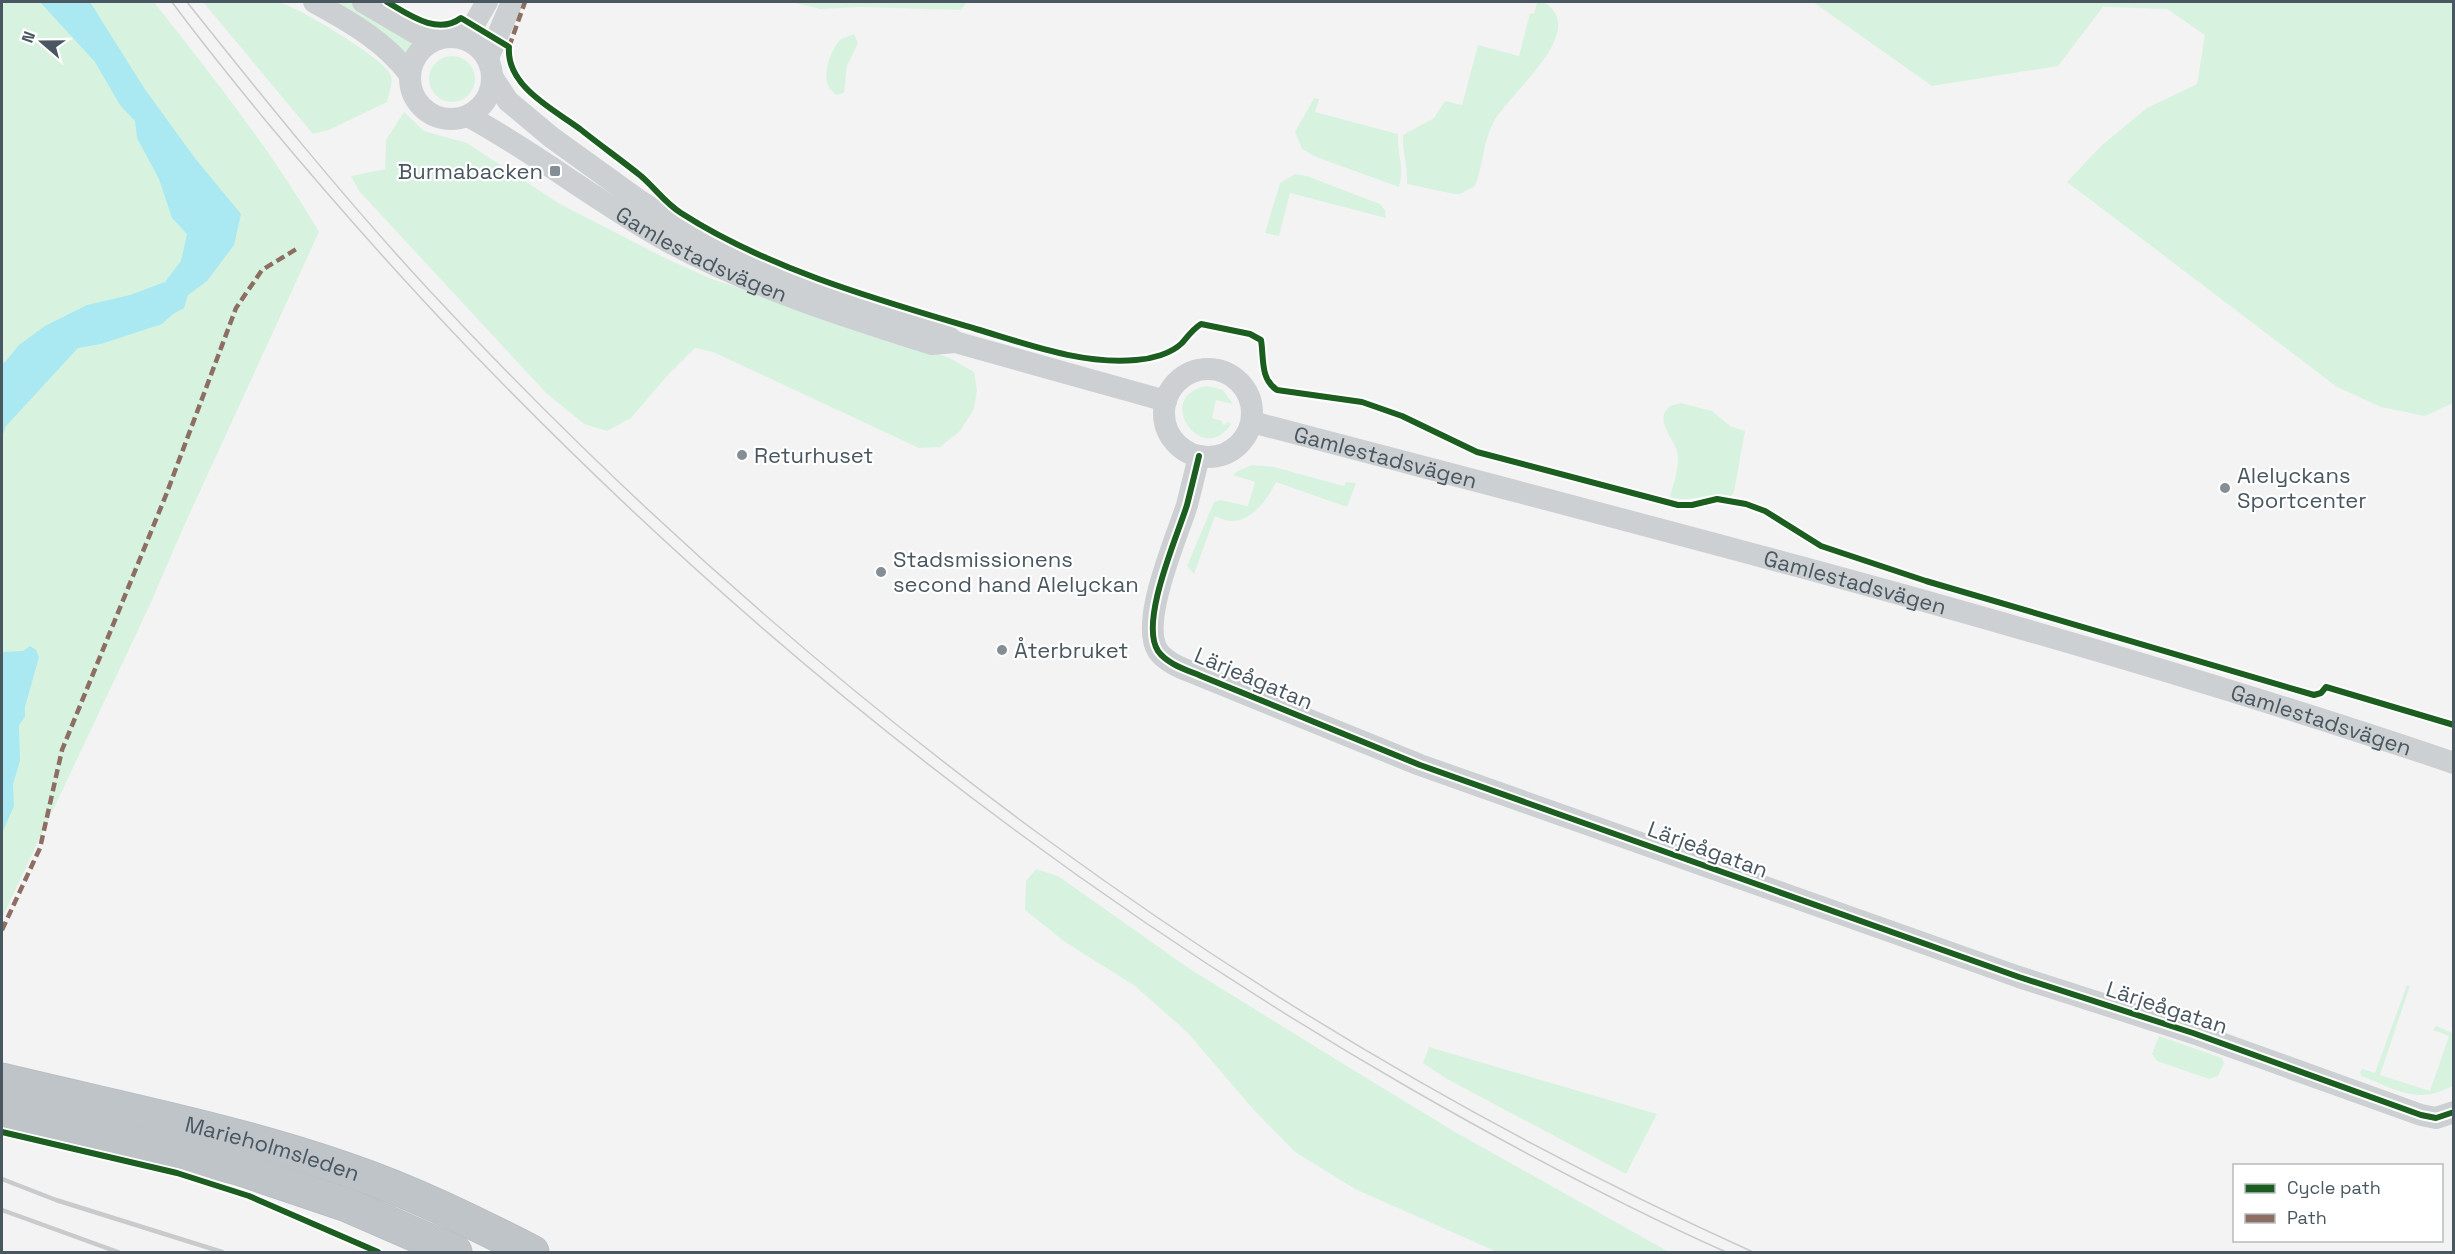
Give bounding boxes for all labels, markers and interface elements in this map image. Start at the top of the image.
north arrow [12,12,72,72]
text: N [17,28,40,46]
place label: Burmabacken [398,157,543,185]
marker: Burmabacken [548,164,562,178]
street label: Gamlestadsvägen [611,200,791,308]
street label: Gamlestadsvägen [1291,420,1480,494]
place label: Returhuset [754,441,873,469]
marker: Returhuset [735,448,749,462]
place label: Alelyckans Sportcenter [2237,461,2367,514]
marker: Alelyckans Sportcenter [2218,481,2232,495]
street label: Gamlestadsvägen [1761,544,1950,621]
place label: Stadsmissionens second hand Alelyckan [893,545,1139,598]
marker: Stadsmissionens second hand Alelyckan [874,565,888,579]
place label: Återbruket [1014,636,1128,664]
street label: Lärjeågatan [1191,640,1317,716]
marker: Återbruket [995,643,1009,657]
street label: Gamlestadsvägen [2227,678,2415,762]
street label: Lärjeågatan [1644,814,1772,884]
street label: Lärjeågatan [2103,974,2231,1040]
street label: Marieholmsleden [182,1110,364,1187]
legend [2233,1164,2443,1242]
text: Cycle path [2287,1176,2381,1199]
text: Path [2287,1206,2327,1229]

